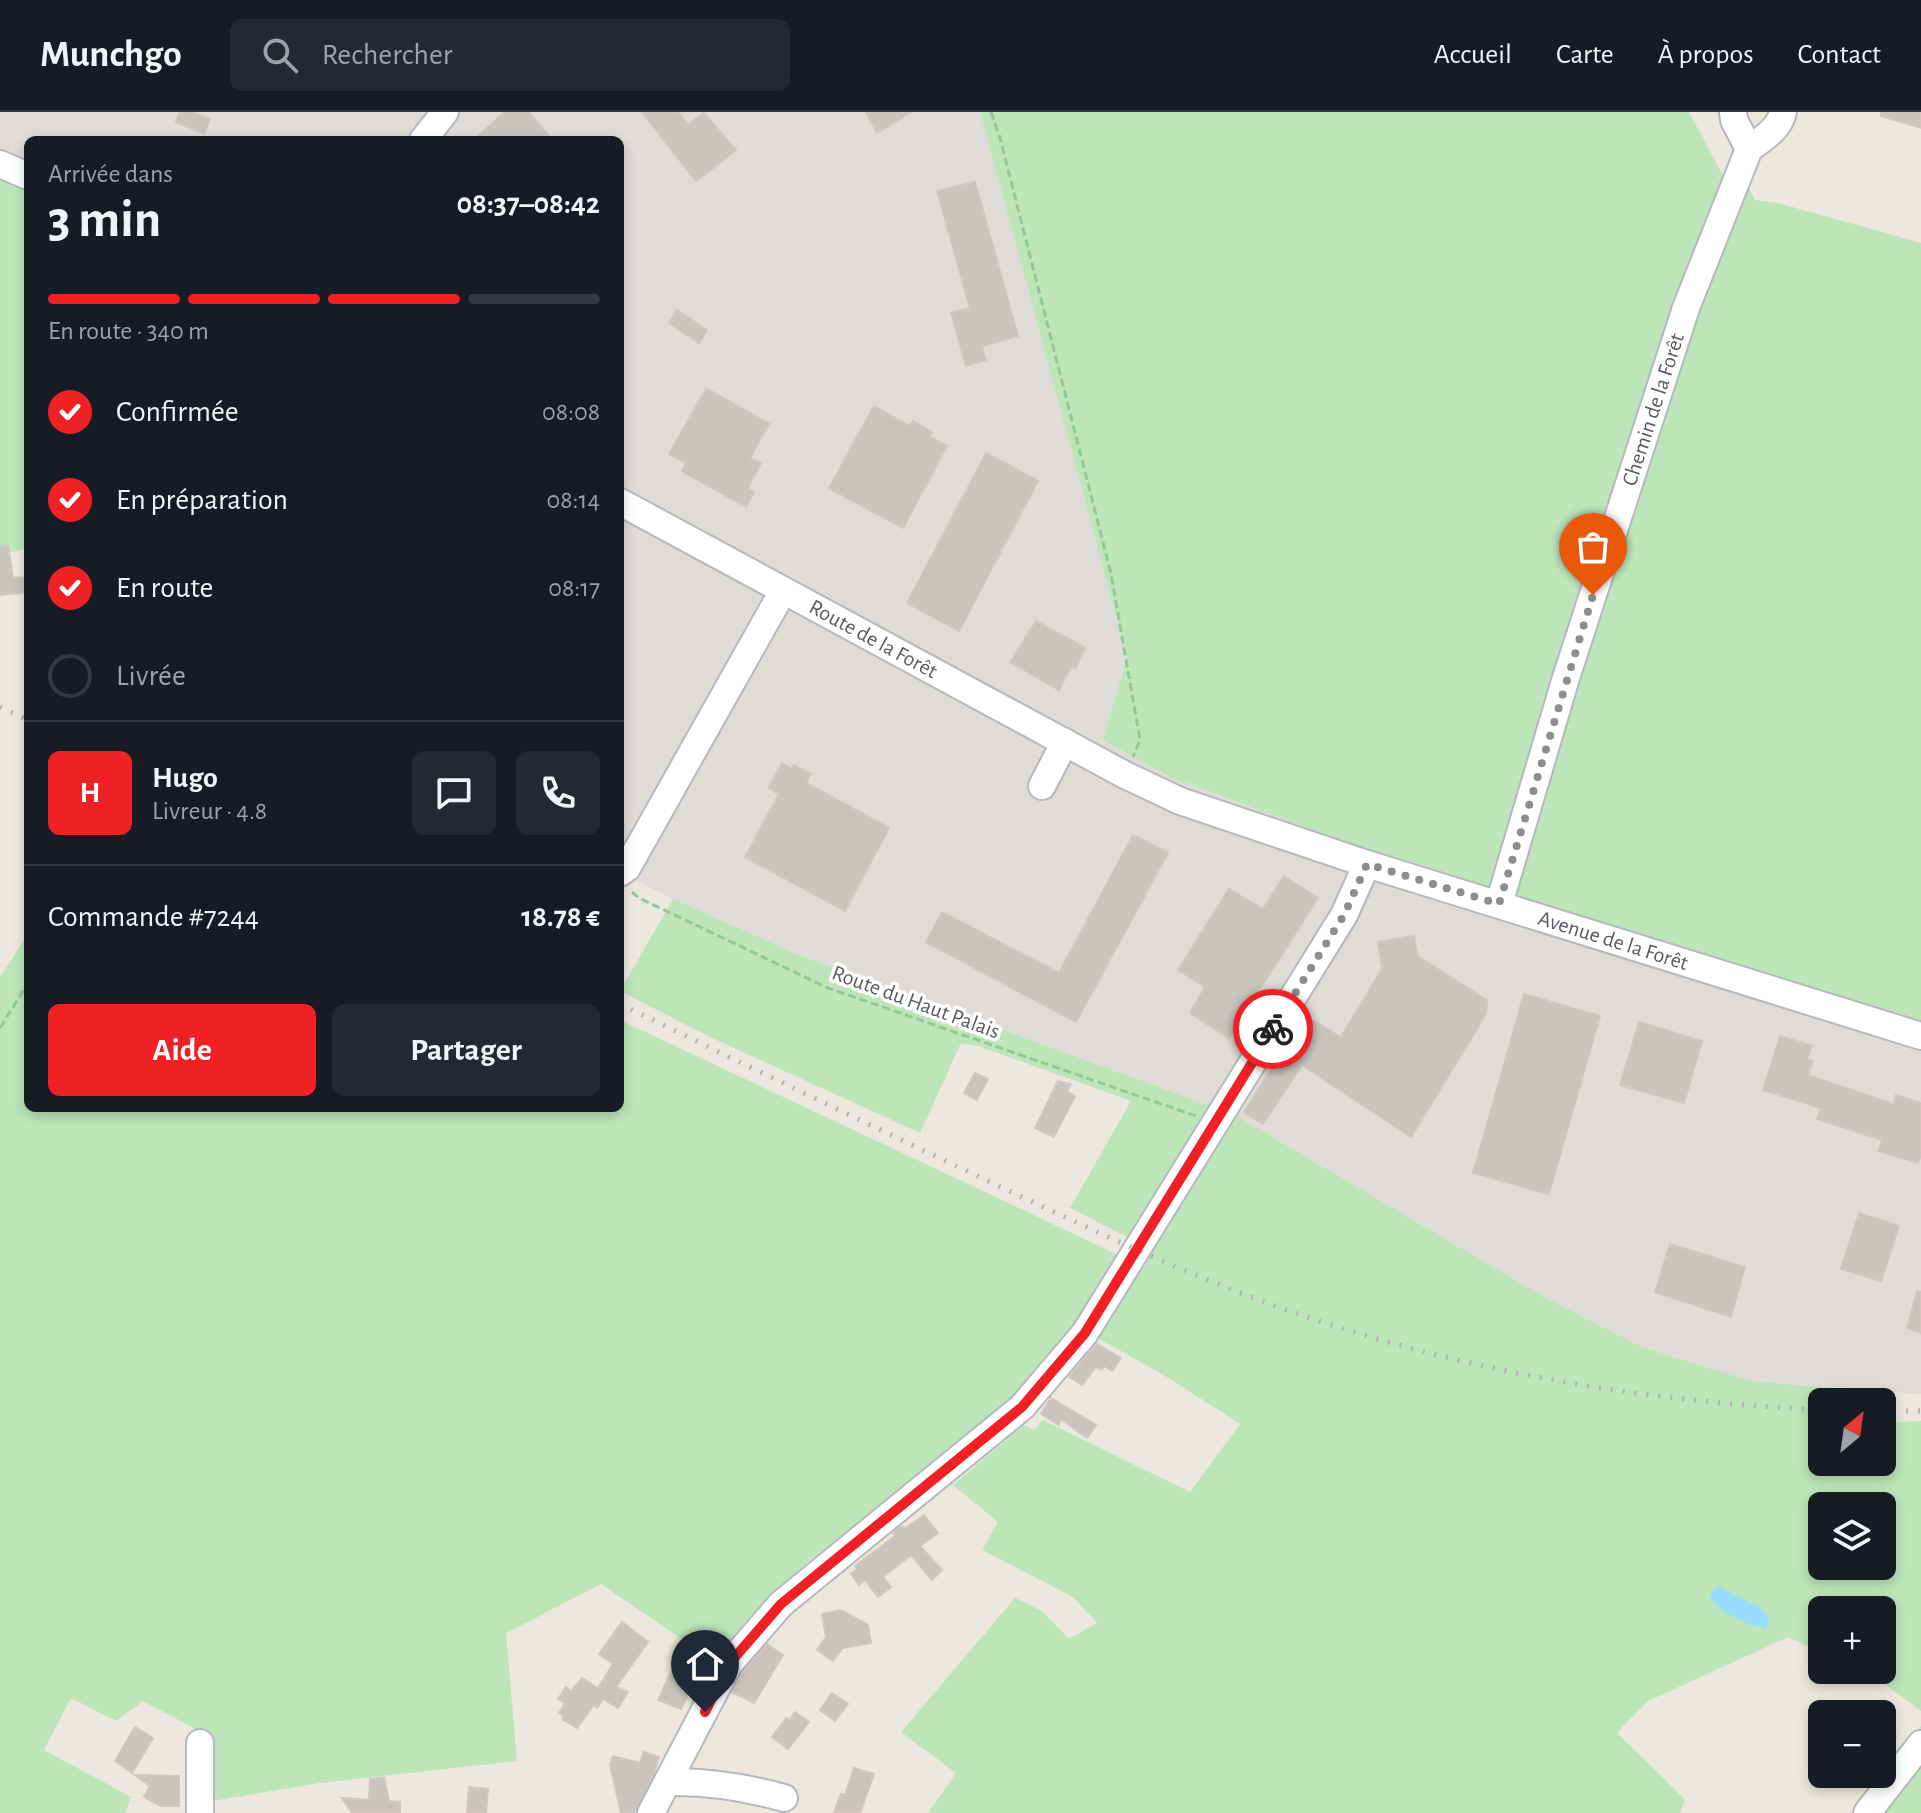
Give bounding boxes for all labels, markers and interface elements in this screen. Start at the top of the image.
search box [230,19,790,91]
icon: search [258,33,302,77]
text: Munchgo [40,36,182,74]
text: Rechercher [322,40,452,70]
text: Accueil [1434,41,1512,69]
text: Carte [1556,41,1614,69]
text: À propos [1658,41,1754,69]
text: Contact [1798,41,1881,69]
text: Arrivée dans [48,161,173,187]
text: 08:37–08:42 [456,189,600,219]
text: 3 min [48,194,161,246]
text: En route · 340 m [48,318,209,344]
street label: Chemin de la Forêt [1618,330,1688,489]
icon: check [48,390,92,434]
text: Confirmée [116,397,239,427]
text: 08:08 [542,399,600,425]
icon: check [48,478,92,522]
text: En préparation [116,485,288,515]
text: 08:14 [547,487,600,513]
pin [1559,513,1627,595]
icon: bag [1571,525,1615,569]
icon: check [48,566,92,610]
text: En route [116,573,213,603]
text: 08:17 [548,575,600,601]
street label: Route de la Forêt [806,595,941,682]
text: Livrée [116,661,186,691]
button: chat [412,751,496,835]
button: phone [516,751,600,835]
text: Hugo [152,763,218,793]
text: H [80,778,100,808]
text: Livreur · 4.8 [152,798,267,824]
text: Commande #7244 [48,902,259,932]
text: 18.78 € [521,902,600,932]
street label: Avenue de la Forêt [1535,907,1691,974]
street label: Route du Haut Palais [829,961,1003,1043]
courier [1233,989,1313,1069]
button: Aide [48,1004,316,1096]
button: Partager [332,1004,600,1096]
icon: bike [1251,1007,1295,1051]
north arrow [1808,1388,1896,1476]
map controls [1808,1388,1896,1788]
button: layers [1808,1492,1896,1580]
button: + [1808,1596,1896,1684]
pin [671,1630,739,1712]
icon: home [683,1642,727,1686]
button: − [1808,1700,1896,1788]

